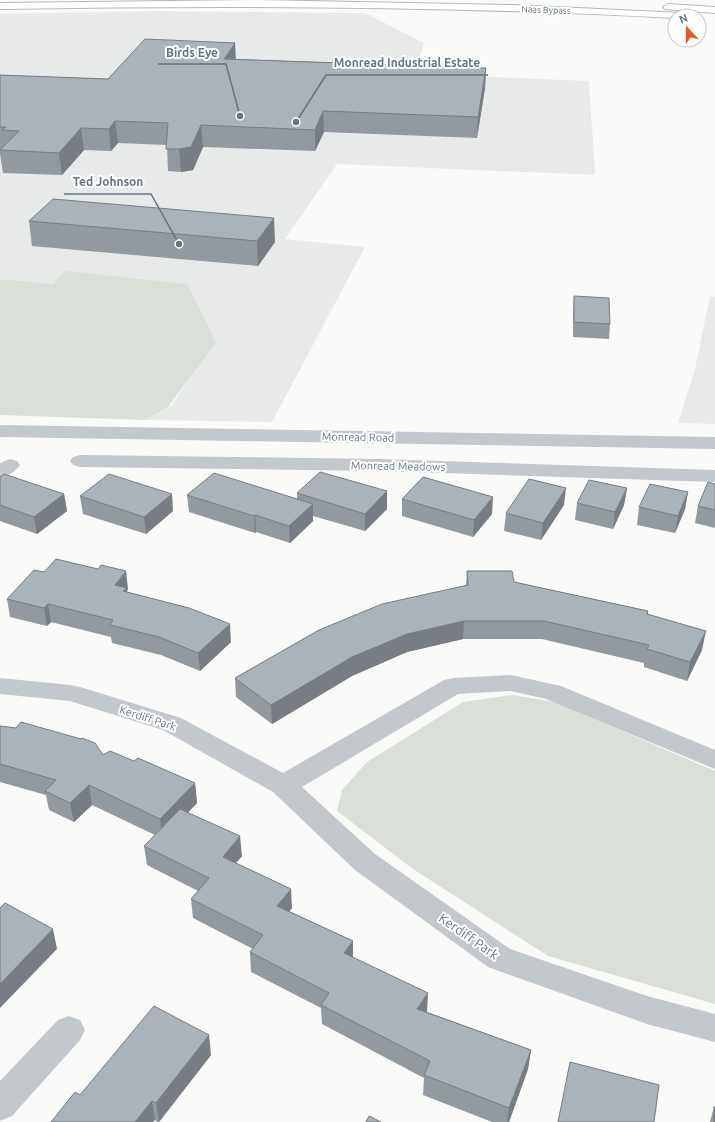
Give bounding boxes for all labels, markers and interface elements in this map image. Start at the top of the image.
street label: Naas Bypass [521,4,571,16]
north arrow [667,8,707,48]
text: N [677,12,689,26]
callout: Birds Eye [158,40,226,64]
text: Birds Eye [166,46,218,59]
callout: Monread Industrial Estate [326,51,488,75]
text: Monread Industrial Estate [334,56,480,69]
callout: Ted Johnson [64,170,151,194]
text: Ted Johnson [73,175,143,188]
street label: Monread Road [322,430,394,444]
street label: Monread Meadows [351,459,446,473]
street label: Kerdiff Park [118,703,178,733]
street label: Kerdiff Park [437,910,502,962]

